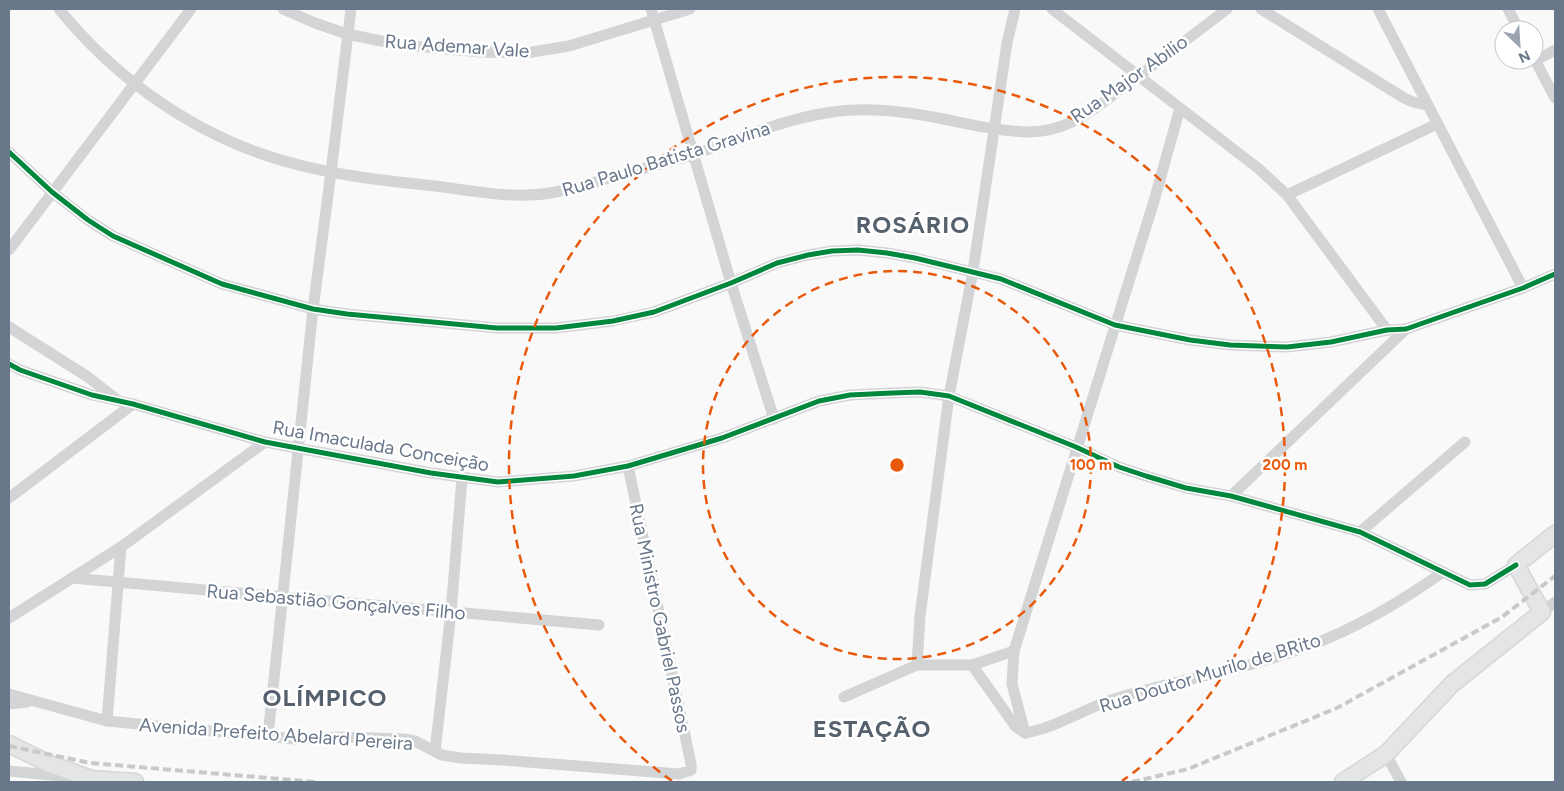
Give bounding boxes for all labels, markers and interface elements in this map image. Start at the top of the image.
north arrow [1494,20,1544,70]
street label: Rua Ademar Vale [384,29,530,63]
street label: Rua Major Abilio [1066,30,1192,128]
text: N [1516,46,1533,66]
street label: Rua Paulo Batista Gravina [559,116,773,202]
district label: ROSÁRIO [856,210,970,239]
street label: Rua Imaculada Conceição [271,416,491,476]
centre of rings [888,456,906,474]
text: 100 m [1070,456,1112,474]
text: 200 m [1263,456,1307,474]
street label: Rua Ministro Gabriel Passos [624,501,696,735]
street label: Rua Sebastião Gonçalves Filho [206,579,466,625]
street label: Rua Doutor Murilo de BRito [1096,628,1324,718]
district label: OLÍMPICO [263,683,387,712]
street label: Avenida Prefeito Abelard Pereira [138,713,414,755]
district label: ESTAÇÃO [813,714,931,743]

